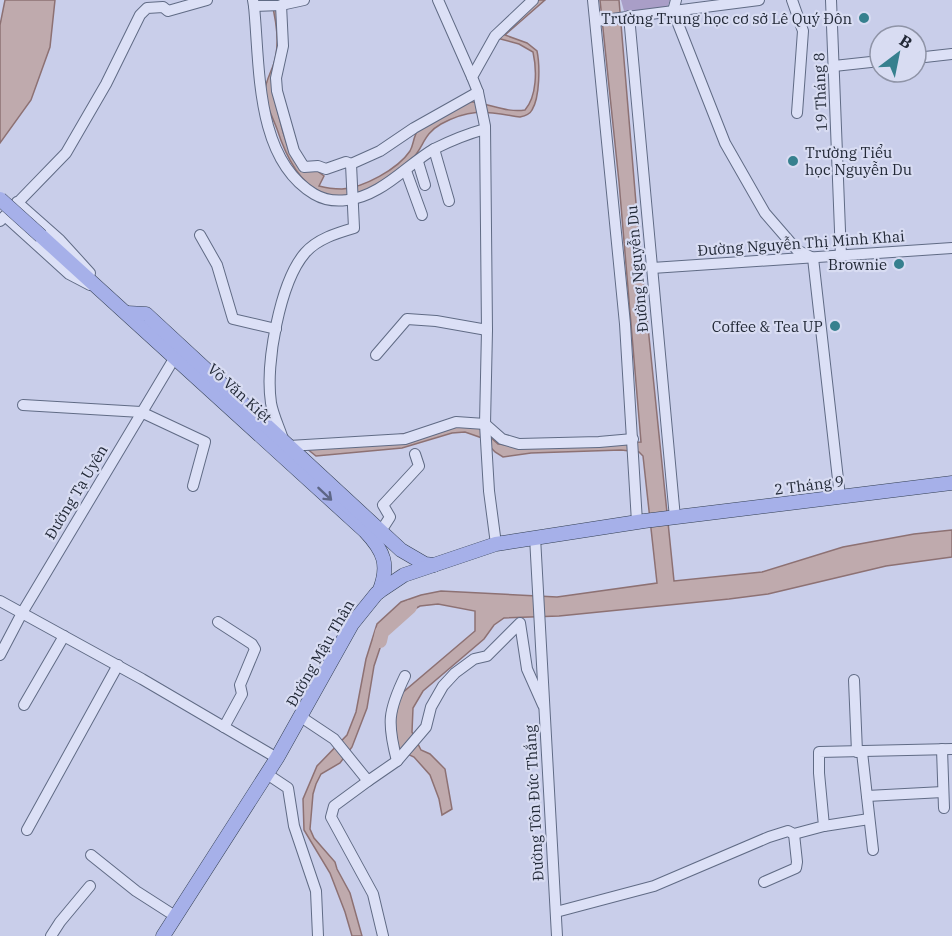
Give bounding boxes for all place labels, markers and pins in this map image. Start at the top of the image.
place label: Trường Trung học cơ sở Lê Quý Đôn [601,9,852,28]
marker: Trường Trung học cơ sở Lê Quý Đôn [857,11,871,25]
place label: Trường Tiểu học Nguyễn Du [805,143,912,179]
marker: Trường Tiểu học Nguyễn Du [786,154,800,168]
place label: Brownie [828,255,887,274]
marker: Brownie [892,257,906,271]
place label: Coffee & Tea UP [712,317,823,336]
marker: Coffee & Tea UP [828,319,842,333]

